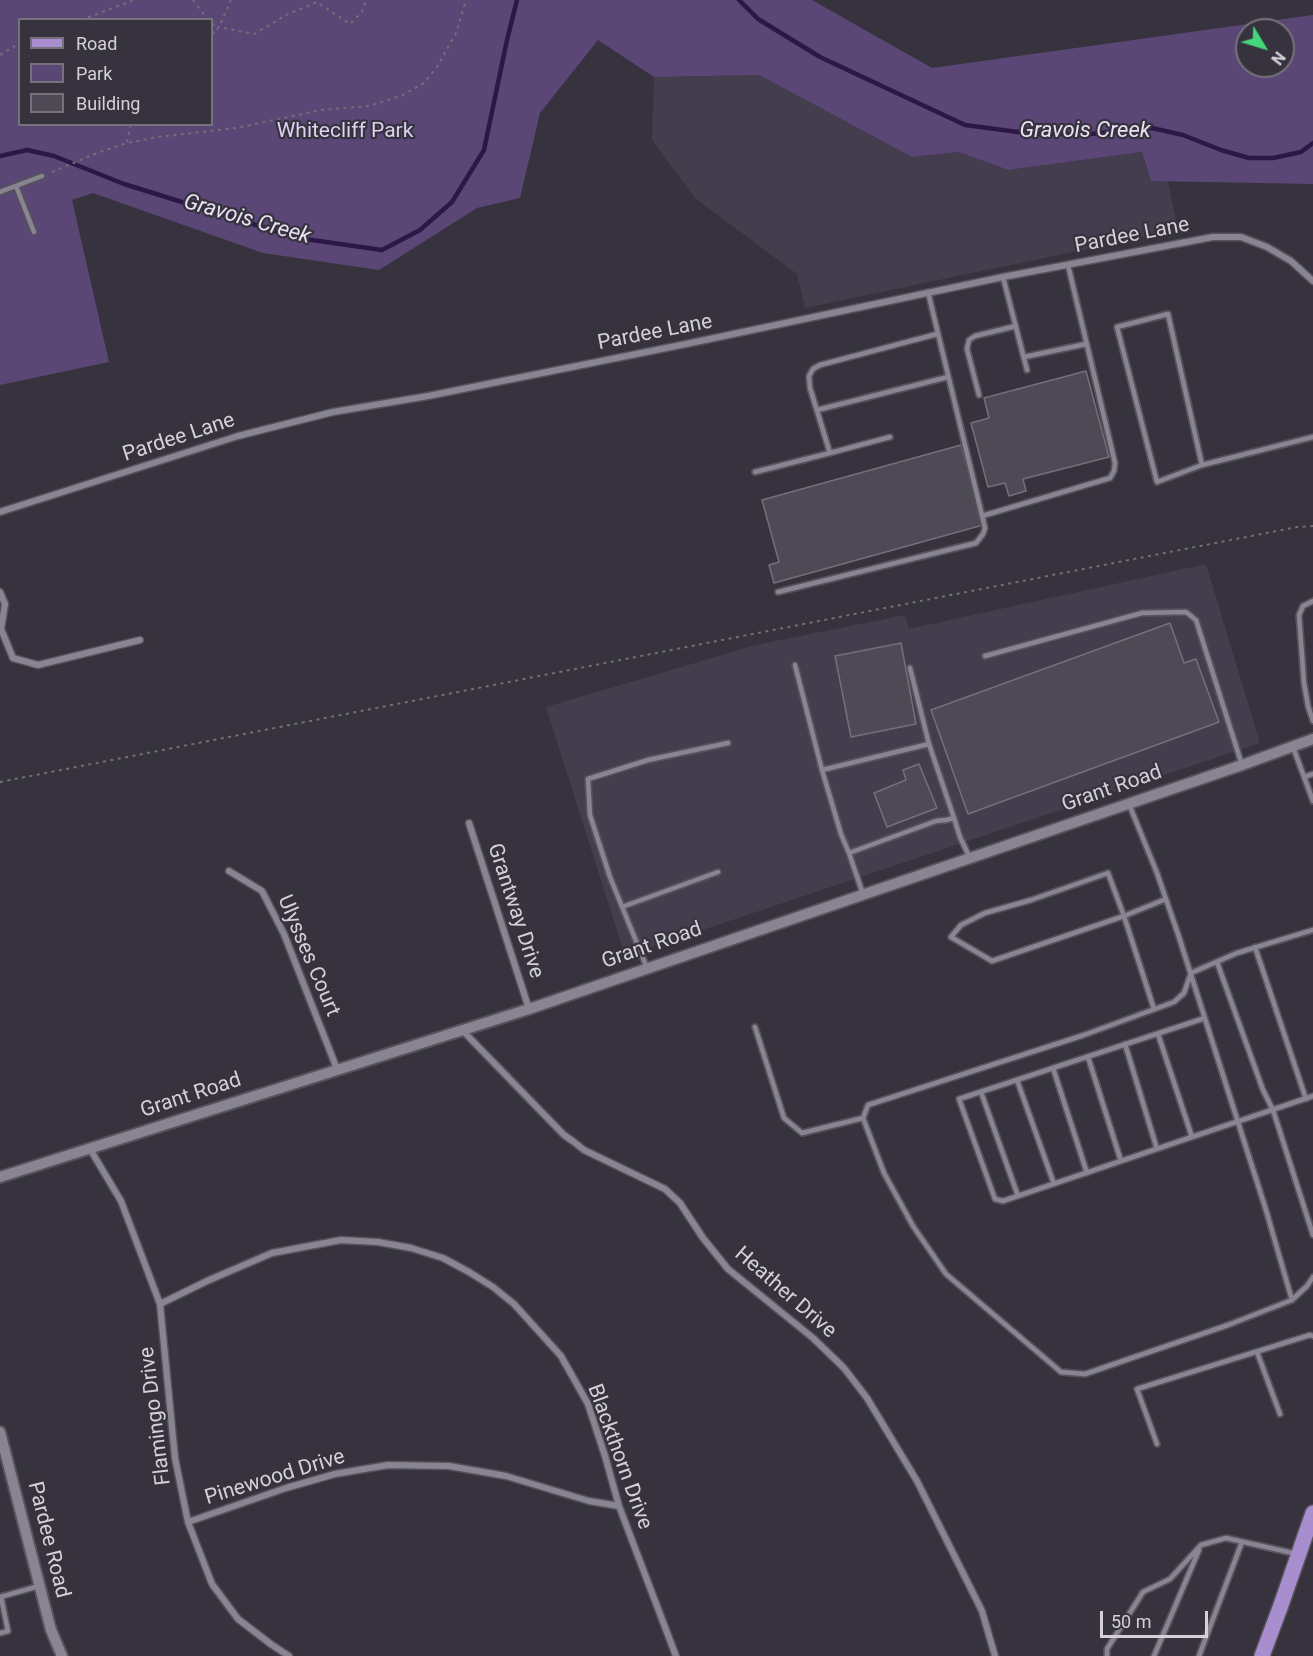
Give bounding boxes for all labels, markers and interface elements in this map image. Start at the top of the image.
legend [18,18,213,126]
north arrow [1235,18,1295,78]
text: Road [76,33,117,54]
text: N [1267,48,1289,68]
text: Park [76,63,112,84]
text: Building [76,93,140,114]
water label: Gravois Creek [1019,118,1151,144]
park label: Whitecliff Park [277,119,413,145]
water label: Gravois Creek [180,189,314,251]
street label: Pardee Lane [1073,213,1191,259]
street label: Pardee Lane [596,310,714,356]
street label: Pardee Lane [120,408,238,468]
street label: Grant Road [1059,760,1165,818]
street label: Grantway Drive [481,840,549,982]
street label: Ulysses Court [271,892,345,1020]
street label: Grant Road [599,917,705,975]
street label: Grant Road [138,1068,244,1124]
street label: Heather Drive [729,1242,841,1344]
street label: Flamingo Drive [135,1345,177,1487]
street label: Blackthorn Drive [581,1381,657,1533]
street label: Pinewood Drive [202,1445,348,1511]
street label: Pardee Road [21,1479,75,1601]
scale bar [1103,1599,1211,1637]
text: 50 m [1111,1611,1151,1632]

